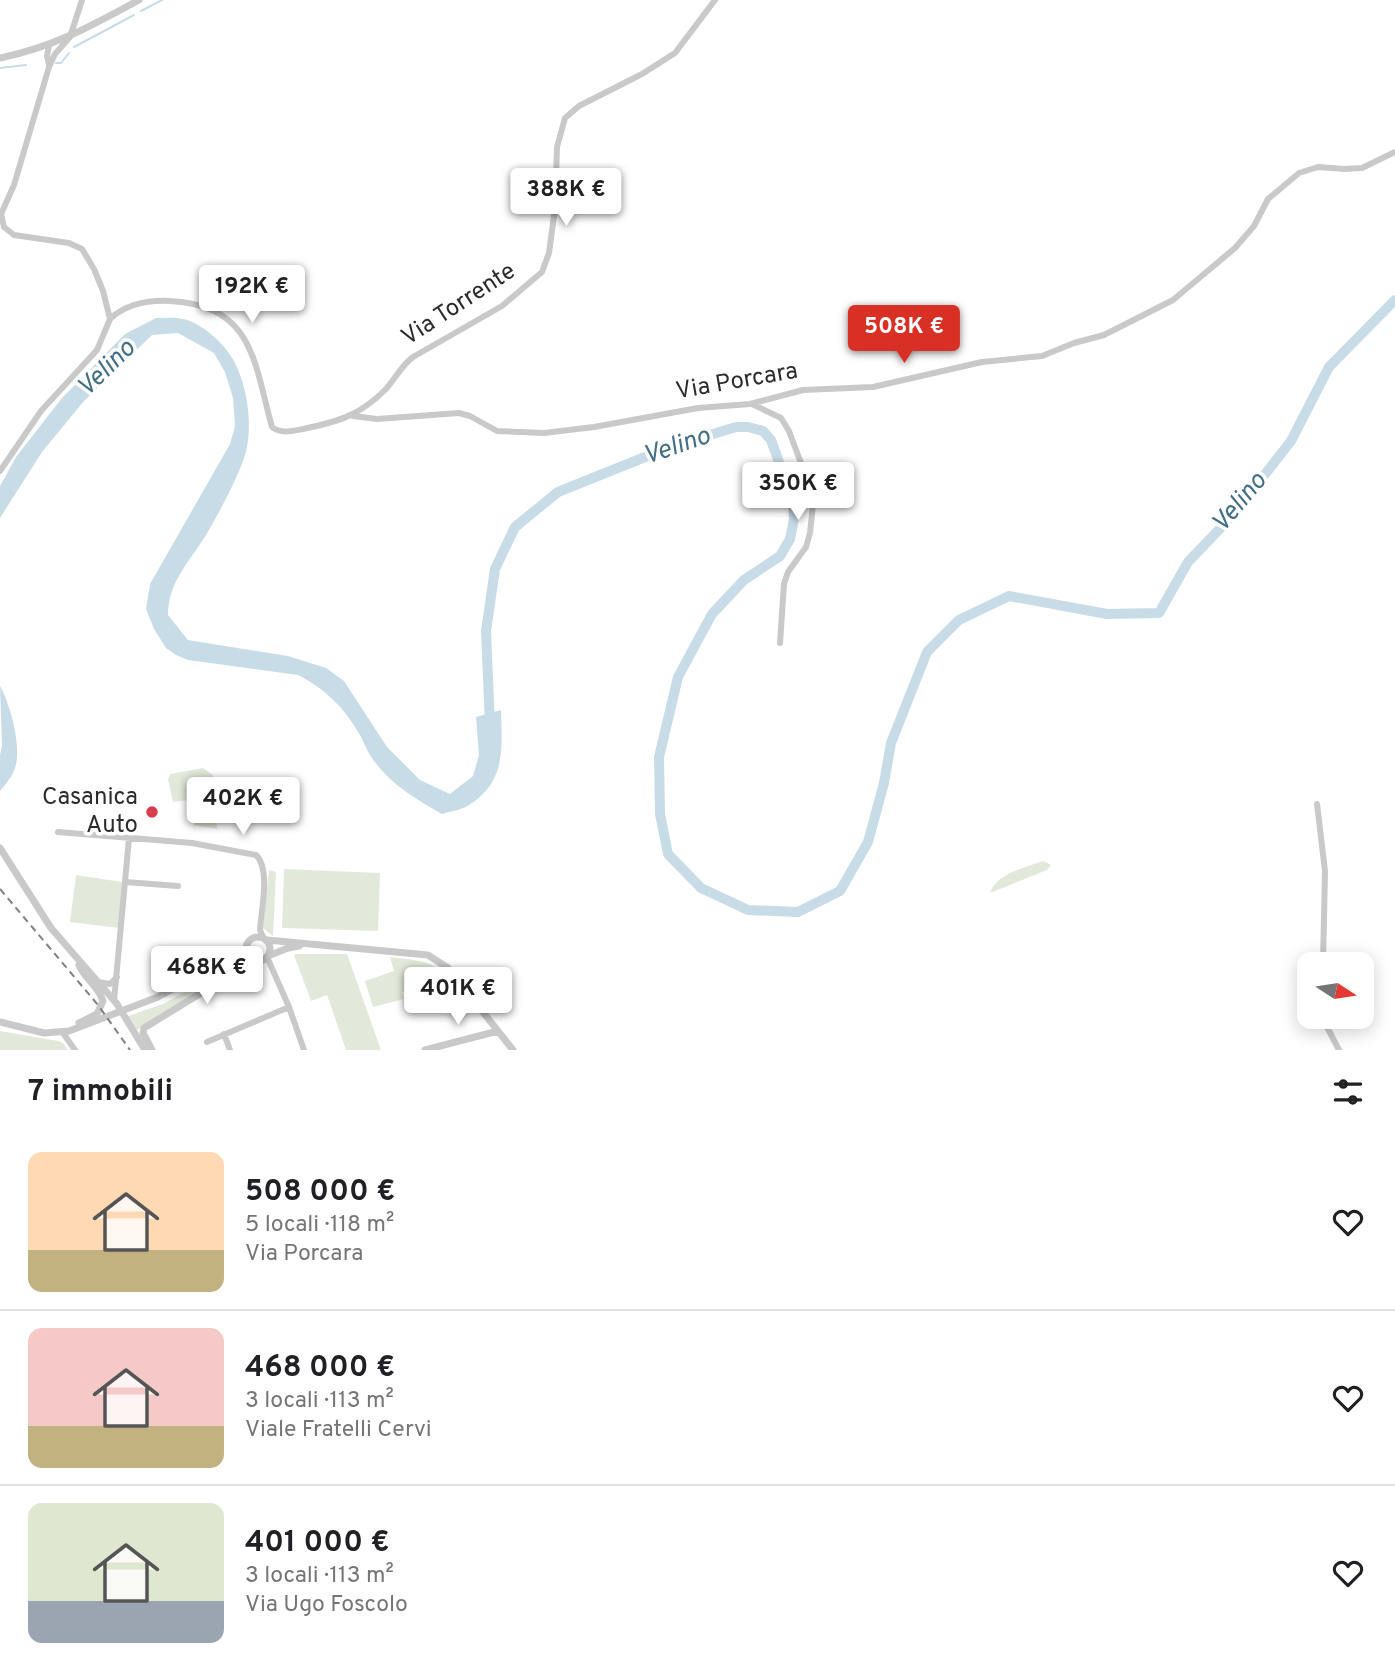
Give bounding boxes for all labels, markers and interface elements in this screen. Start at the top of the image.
pin: 388K € [509,168,623,228]
text: 388K € [526,176,606,205]
street label: Via Torrente [396,257,522,353]
pin: 192K € [195,266,309,325]
text: 192K € [215,273,289,302]
pin: 508K € [847,306,961,365]
text: 508K € [864,313,944,342]
water label: Velino [71,333,143,405]
street label: Via Porcara [674,357,800,407]
water label: Velino [639,420,715,474]
pin: 350K € [741,462,855,522]
water label: Velino [1205,466,1275,540]
text: 350K € [758,470,838,499]
pin: 402K € [186,778,300,837]
place label: Casanica Auto [42,783,138,841]
text: 402K € [203,785,283,814]
marker: Casanica Auto [144,804,160,820]
pin: 468K € [150,946,264,1006]
north arrow [1297,952,1374,1029]
map controls [1297,952,1374,1029]
text: 468K € [167,954,247,983]
pin: 401K € [401,968,515,1027]
text: 401K € [420,975,496,1004]
icon: filters [1329,1073,1367,1111]
text: 7 immobili [28,1074,173,1111]
text: 508 000 € [245,1174,395,1211]
icon: home [84,1180,168,1264]
icon: heart [1329,1203,1367,1241]
text: 5 locali · 118 m² [245,1211,394,1240]
text: Via Porcara [245,1240,363,1269]
text: 468 000 € [245,1350,395,1387]
icon: home [84,1356,168,1440]
icon: heart [1329,1379,1367,1417]
text: 3 locali · 113 m² [245,1387,394,1416]
text: Viale Fratelli Cervi [245,1416,432,1445]
text: 401 000 € [245,1525,389,1562]
icon: home [84,1531,168,1615]
icon: heart [1329,1554,1367,1592]
text: 3 locali · 113 m² [245,1562,394,1591]
text: Via Ugo Foscolo [245,1591,408,1620]

